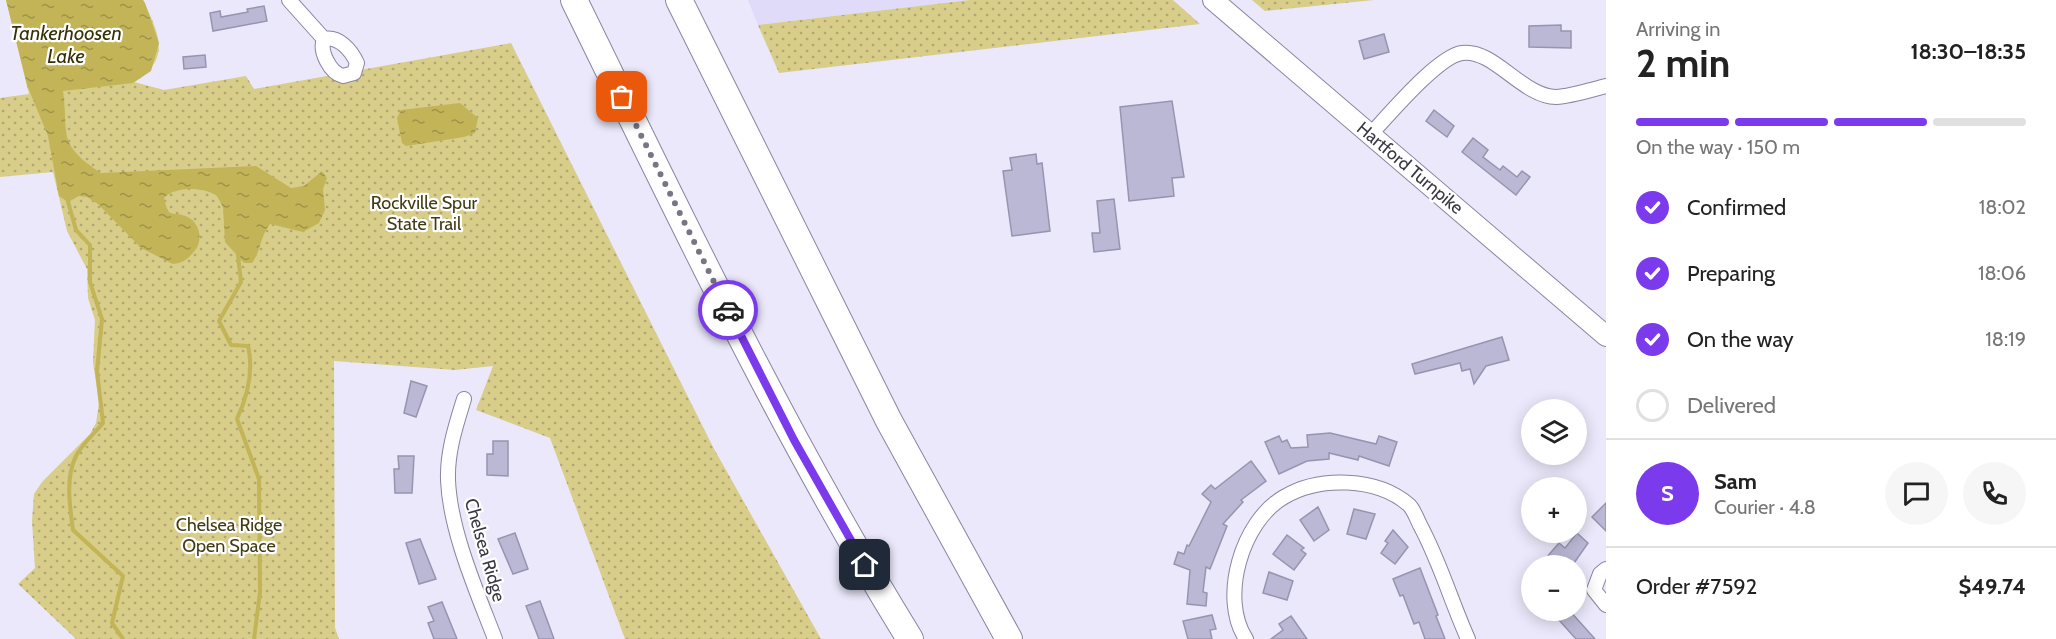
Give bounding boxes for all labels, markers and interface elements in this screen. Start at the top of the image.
text: Arriving in [1636,17,1720,41]
water label: Tankerhoosen Lake [10,21,122,68]
text: 18:30–18:35 [1910,38,2026,65]
text: 2 min [1636,39,1730,87]
pin [596,71,647,122]
icon: bag [605,80,638,113]
street label: Hartford Turnpike [1352,117,1468,219]
text: On the way · 150 m [1636,135,1800,159]
icon: check [1636,191,1669,224]
park label: Rockville Spur State Trail [371,192,478,235]
text: Confirmed [1687,194,1786,221]
text: 18:02 [1979,195,2026,219]
icon: check [1636,257,1669,290]
text: Preparing [1687,260,1775,287]
text: 18:06 [1978,261,2026,285]
courier [698,280,758,340]
icon: car [712,294,745,327]
icon: check [1636,323,1669,356]
text: On the way [1687,326,1794,353]
text: 18:19 [1985,327,2026,351]
text: Delivered [1687,392,1776,419]
map controls [1521,399,1587,621]
button: layers [1521,399,1587,465]
button: chat [1885,462,1948,525]
button: phone [1963,462,2026,525]
text: Sam [1714,468,1757,495]
button: + [1521,477,1587,543]
text: S [1661,480,1674,507]
text: Courier · 4.8 [1714,495,1816,519]
street label: Chelsea Ridge [460,496,510,604]
park label: Chelsea Ridge Open Space [176,514,282,557]
pin [839,539,890,590]
icon: home [848,548,881,581]
button: − [1521,555,1587,621]
text: Order #7592 [1636,573,1757,600]
text: $49.74 [1959,573,2026,600]

